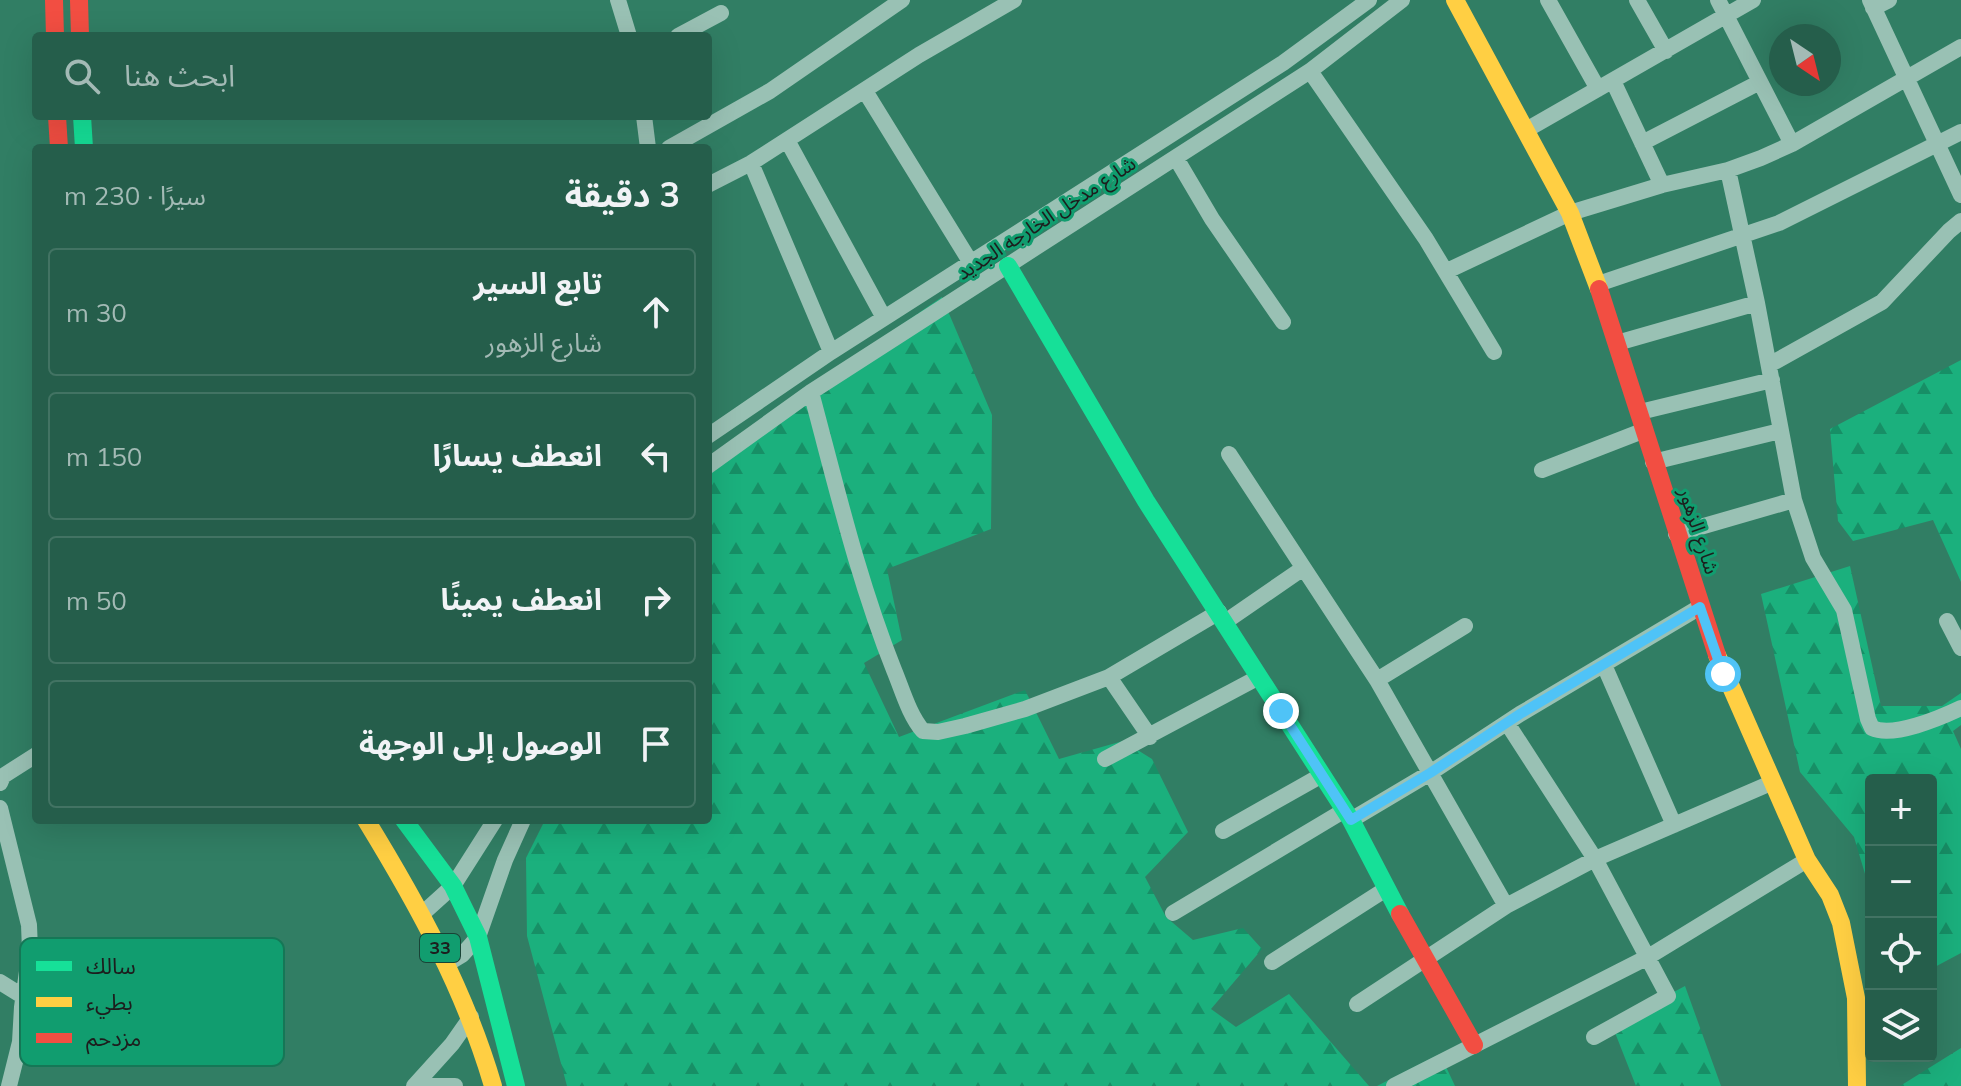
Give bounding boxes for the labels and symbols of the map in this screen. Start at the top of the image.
north arrow [1769,24,1841,96]
street label: شارع مدخل الخارجه الجديد [951,150,1142,287]
street label: شارع الزهور [1671,483,1725,578]
route start [1705,656,1741,692]
route end [1263,693,1299,729]
road number: 33 [420,934,460,962]
legend [20,938,284,1066]
text: سالك [86,952,136,980]
text: بطيء [86,988,133,1019]
text: مزدحم [86,1024,141,1055]

